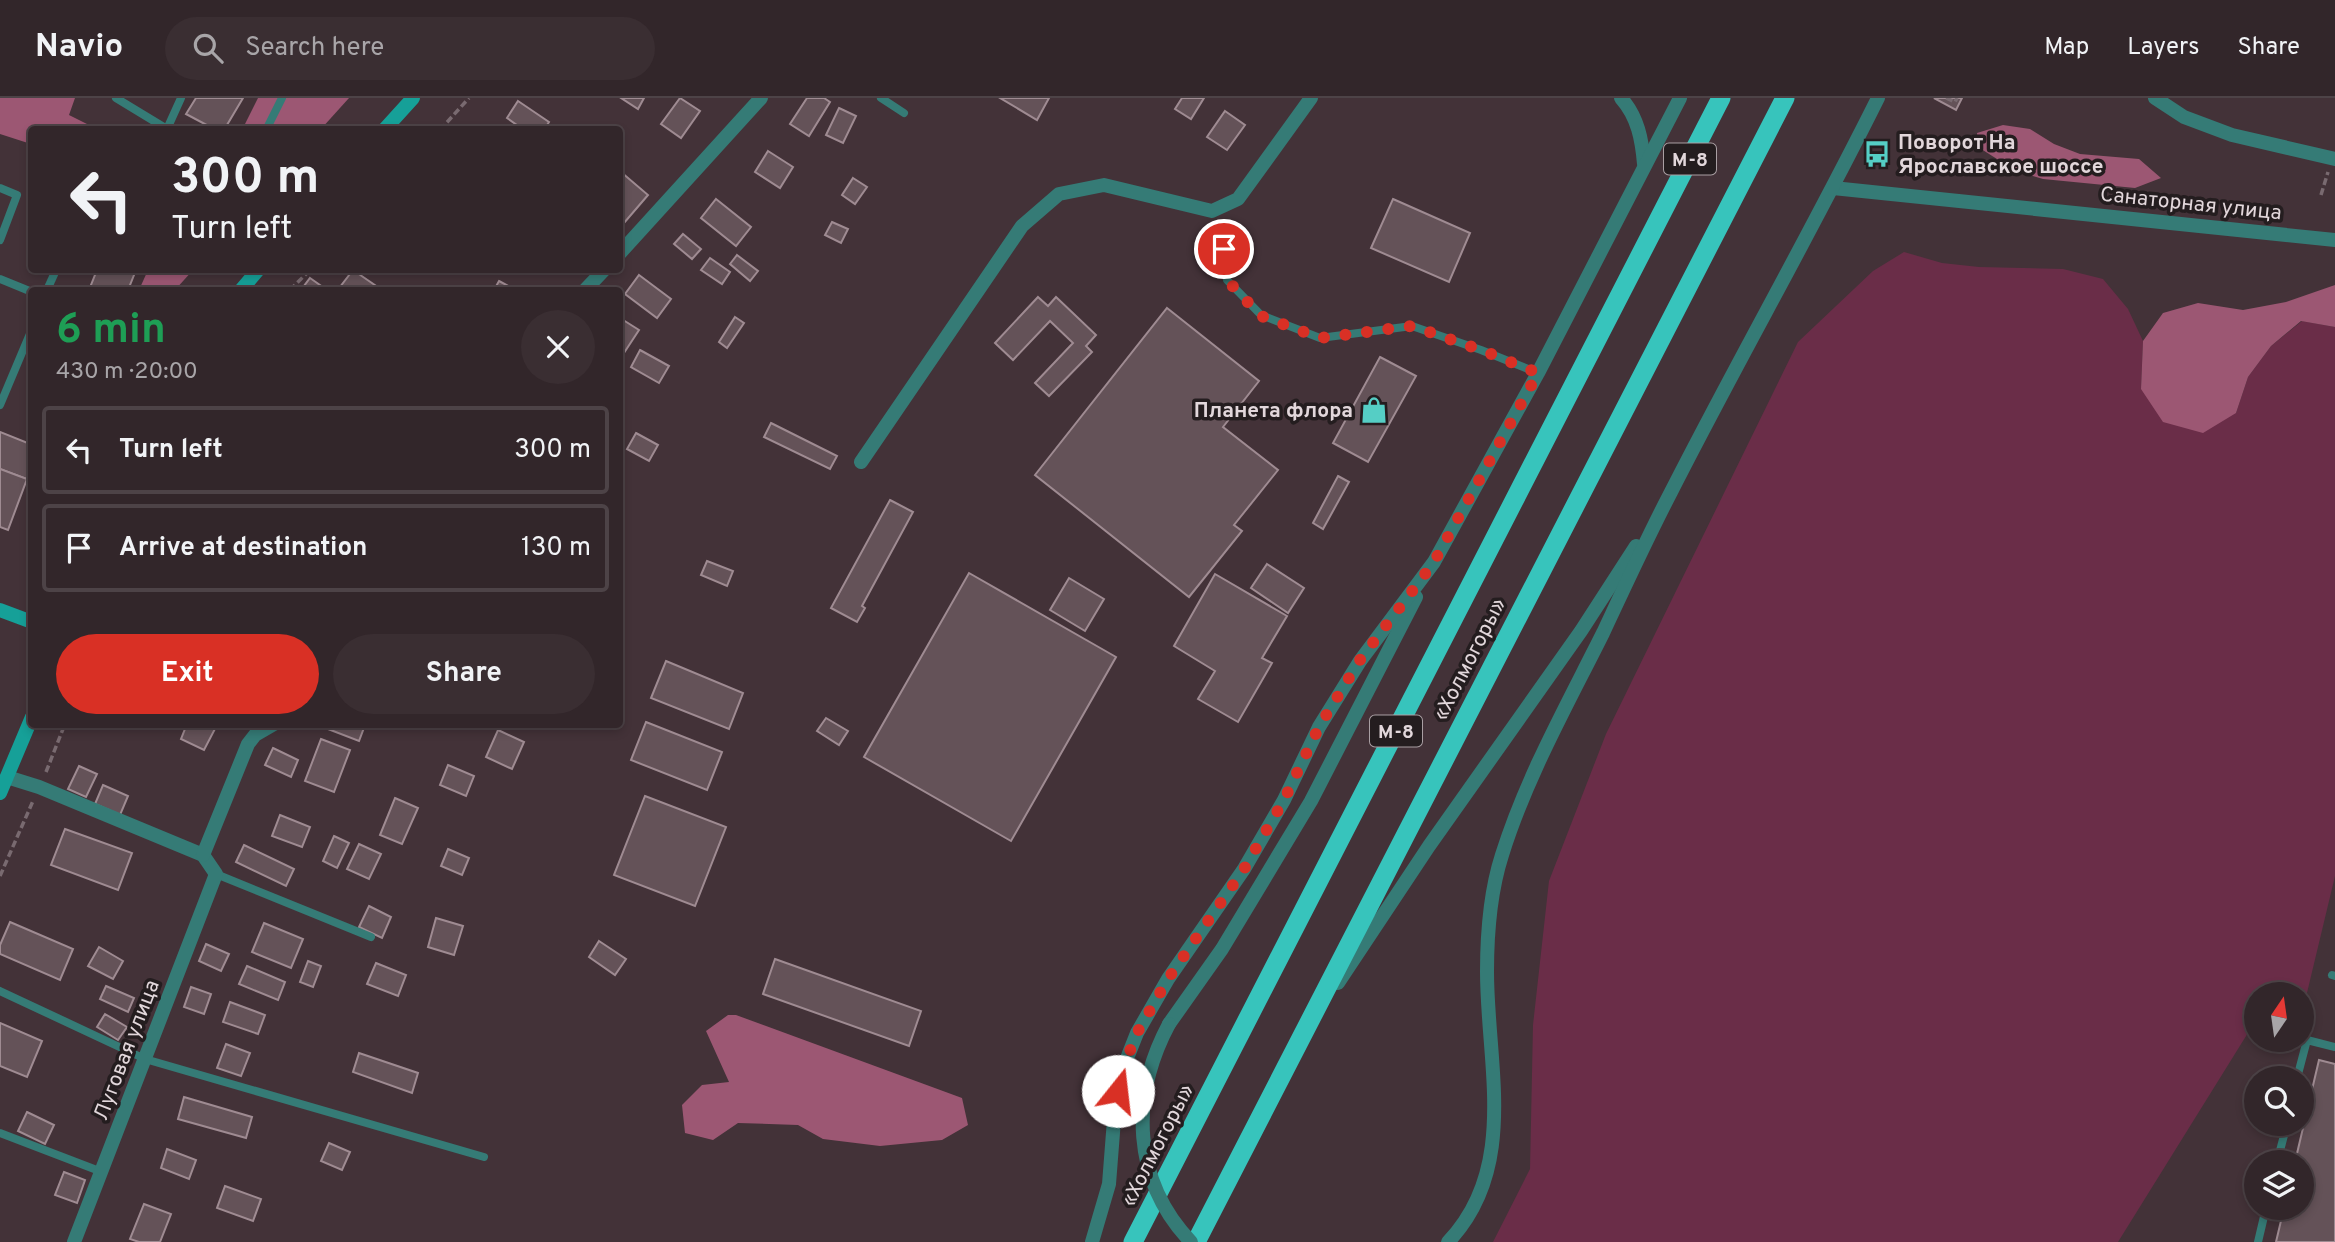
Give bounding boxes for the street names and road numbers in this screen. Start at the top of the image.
road number: М-8 [1664,143,1716,174]
street label: Санаторная улица [2099,182,2283,227]
street label: «Холмогоры» [1428,594,1513,725]
road number: М-8 [1370,716,1422,746]
street label: Луговая улица [88,976,167,1125]
street label: «Холмогоры» [1116,1080,1201,1211]

